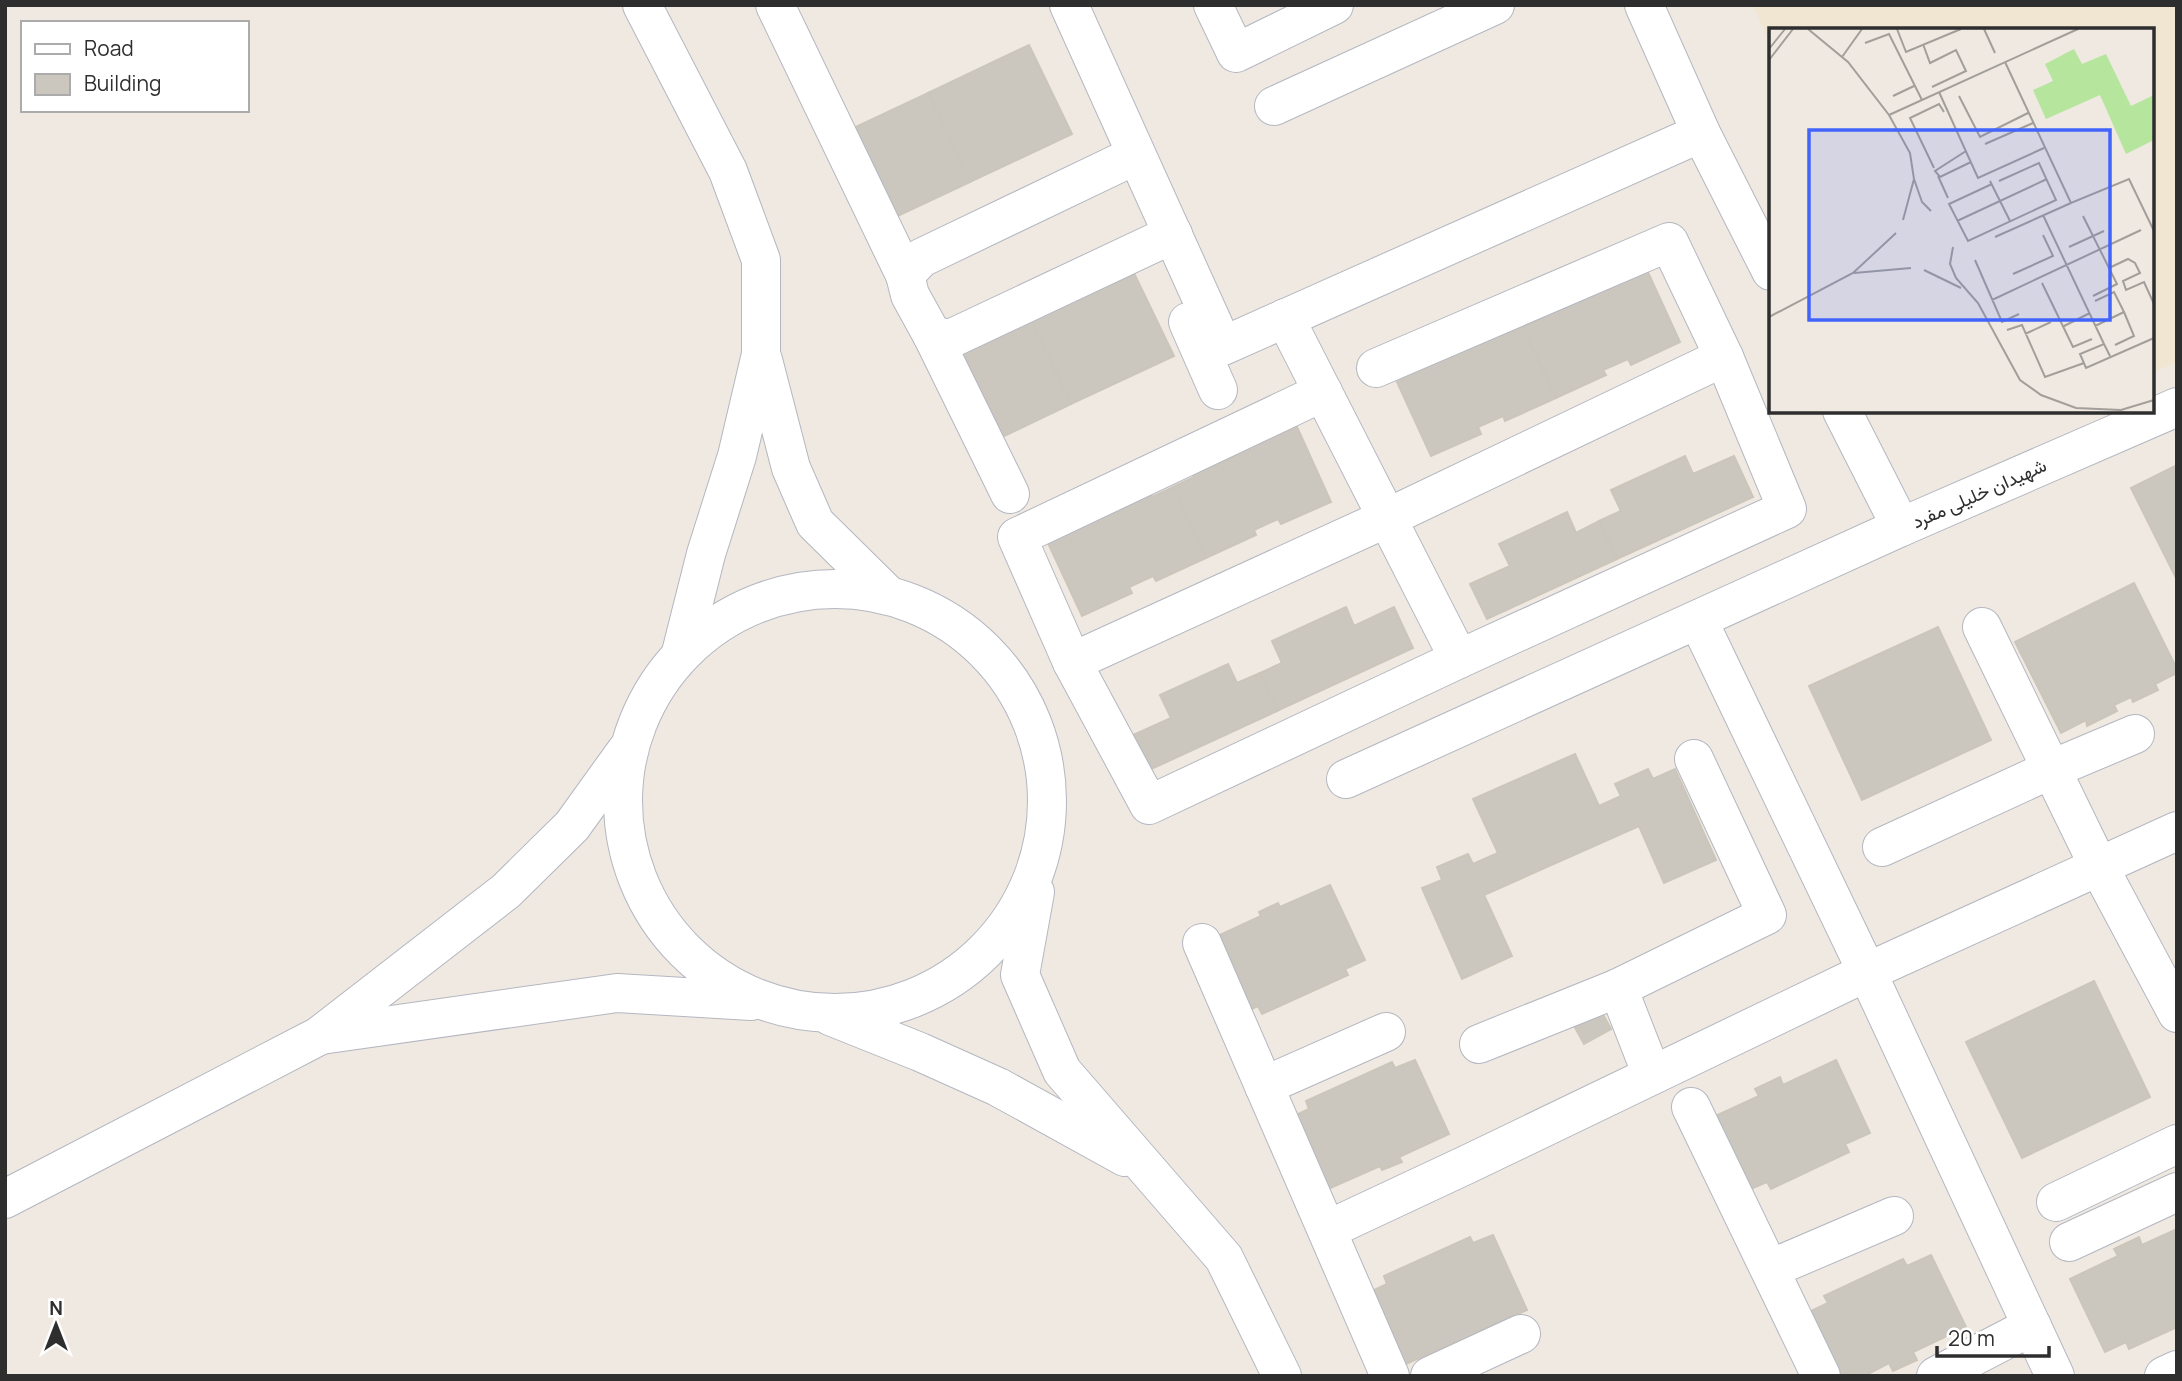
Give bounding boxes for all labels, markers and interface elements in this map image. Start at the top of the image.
legend [21,21,248,112]
inset map [1769,28,2154,413]
text: Road [84,34,134,62]
text: Building [84,69,161,97]
street label: شهیدان خلیلی مفرد [1908,452,2050,534]
north arrow [21,1290,91,1360]
text: N [49,1295,63,1321]
scale bar [1937,1314,2049,1358]
text: 20 m [1948,1324,1995,1352]

